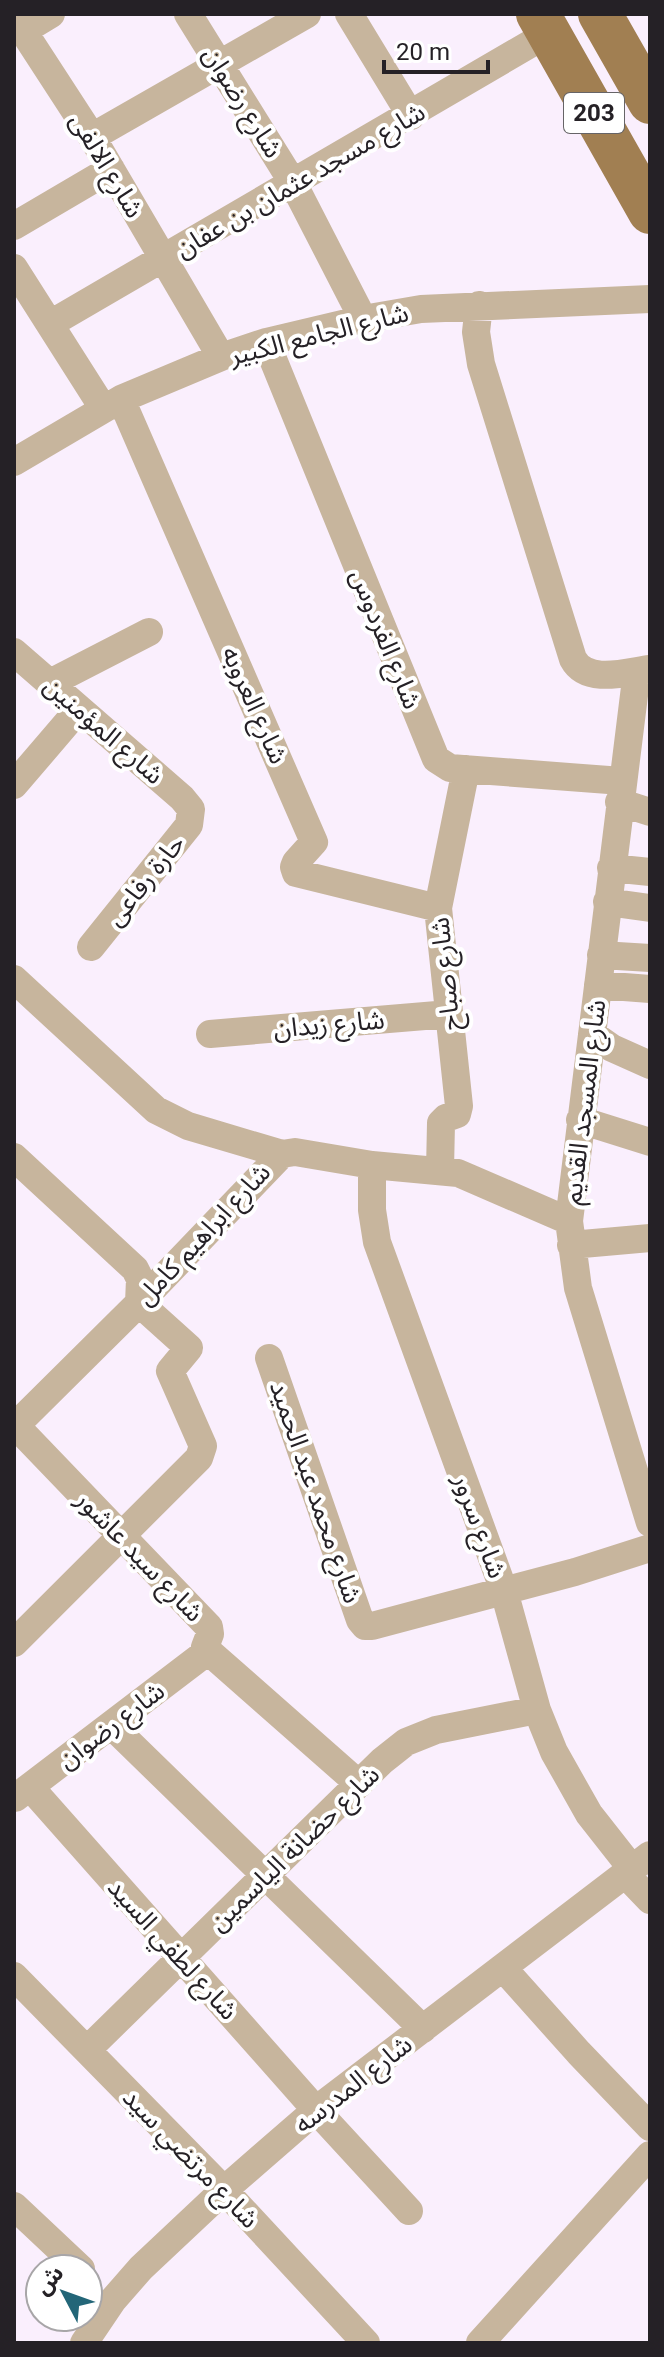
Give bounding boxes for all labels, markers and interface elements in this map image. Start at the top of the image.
scale bar [384,24,488,74]
text: 20 m [396,38,450,66]
street label: شارع رضوان [194,41,289,165]
road number: 203 [564,93,624,133]
street label: شارع مسجد عثمان بن عفان [170,96,432,267]
street label: شارع الالفى [61,107,150,225]
street label: شارع الجامع الكبير [226,297,413,376]
street label: شارع الفردوس [341,565,428,715]
street label: شارع العروبه [212,642,294,770]
street label: شارع المؤمنين [35,670,170,793]
street label: حارة رفاعى [99,828,191,932]
street label: شارع صباح [424,915,470,1032]
street label: شارع المسجد القديم [557,998,616,1207]
street label: شارع زيدان [272,1004,386,1048]
street label: شارع ابراهيم كامل [130,1157,280,1314]
street label: شارع محمد عبد الحميد [260,1377,368,1608]
street label: شارع سرور [443,1469,513,1584]
street label: شارع سيد عاشور [66,1484,210,1630]
street label: شارع رضوان [52,1675,173,1778]
street label: شارع حضانة الياسمين [203,1759,388,1940]
street label: شارع لطفي السيد [98,1872,244,2029]
street label: شارع المدرسه [288,2029,420,2142]
street label: شارع مرتضي سيد [113,2082,265,2237]
north arrow [24,2253,104,2333]
text: ش [30,2261,69,2300]

